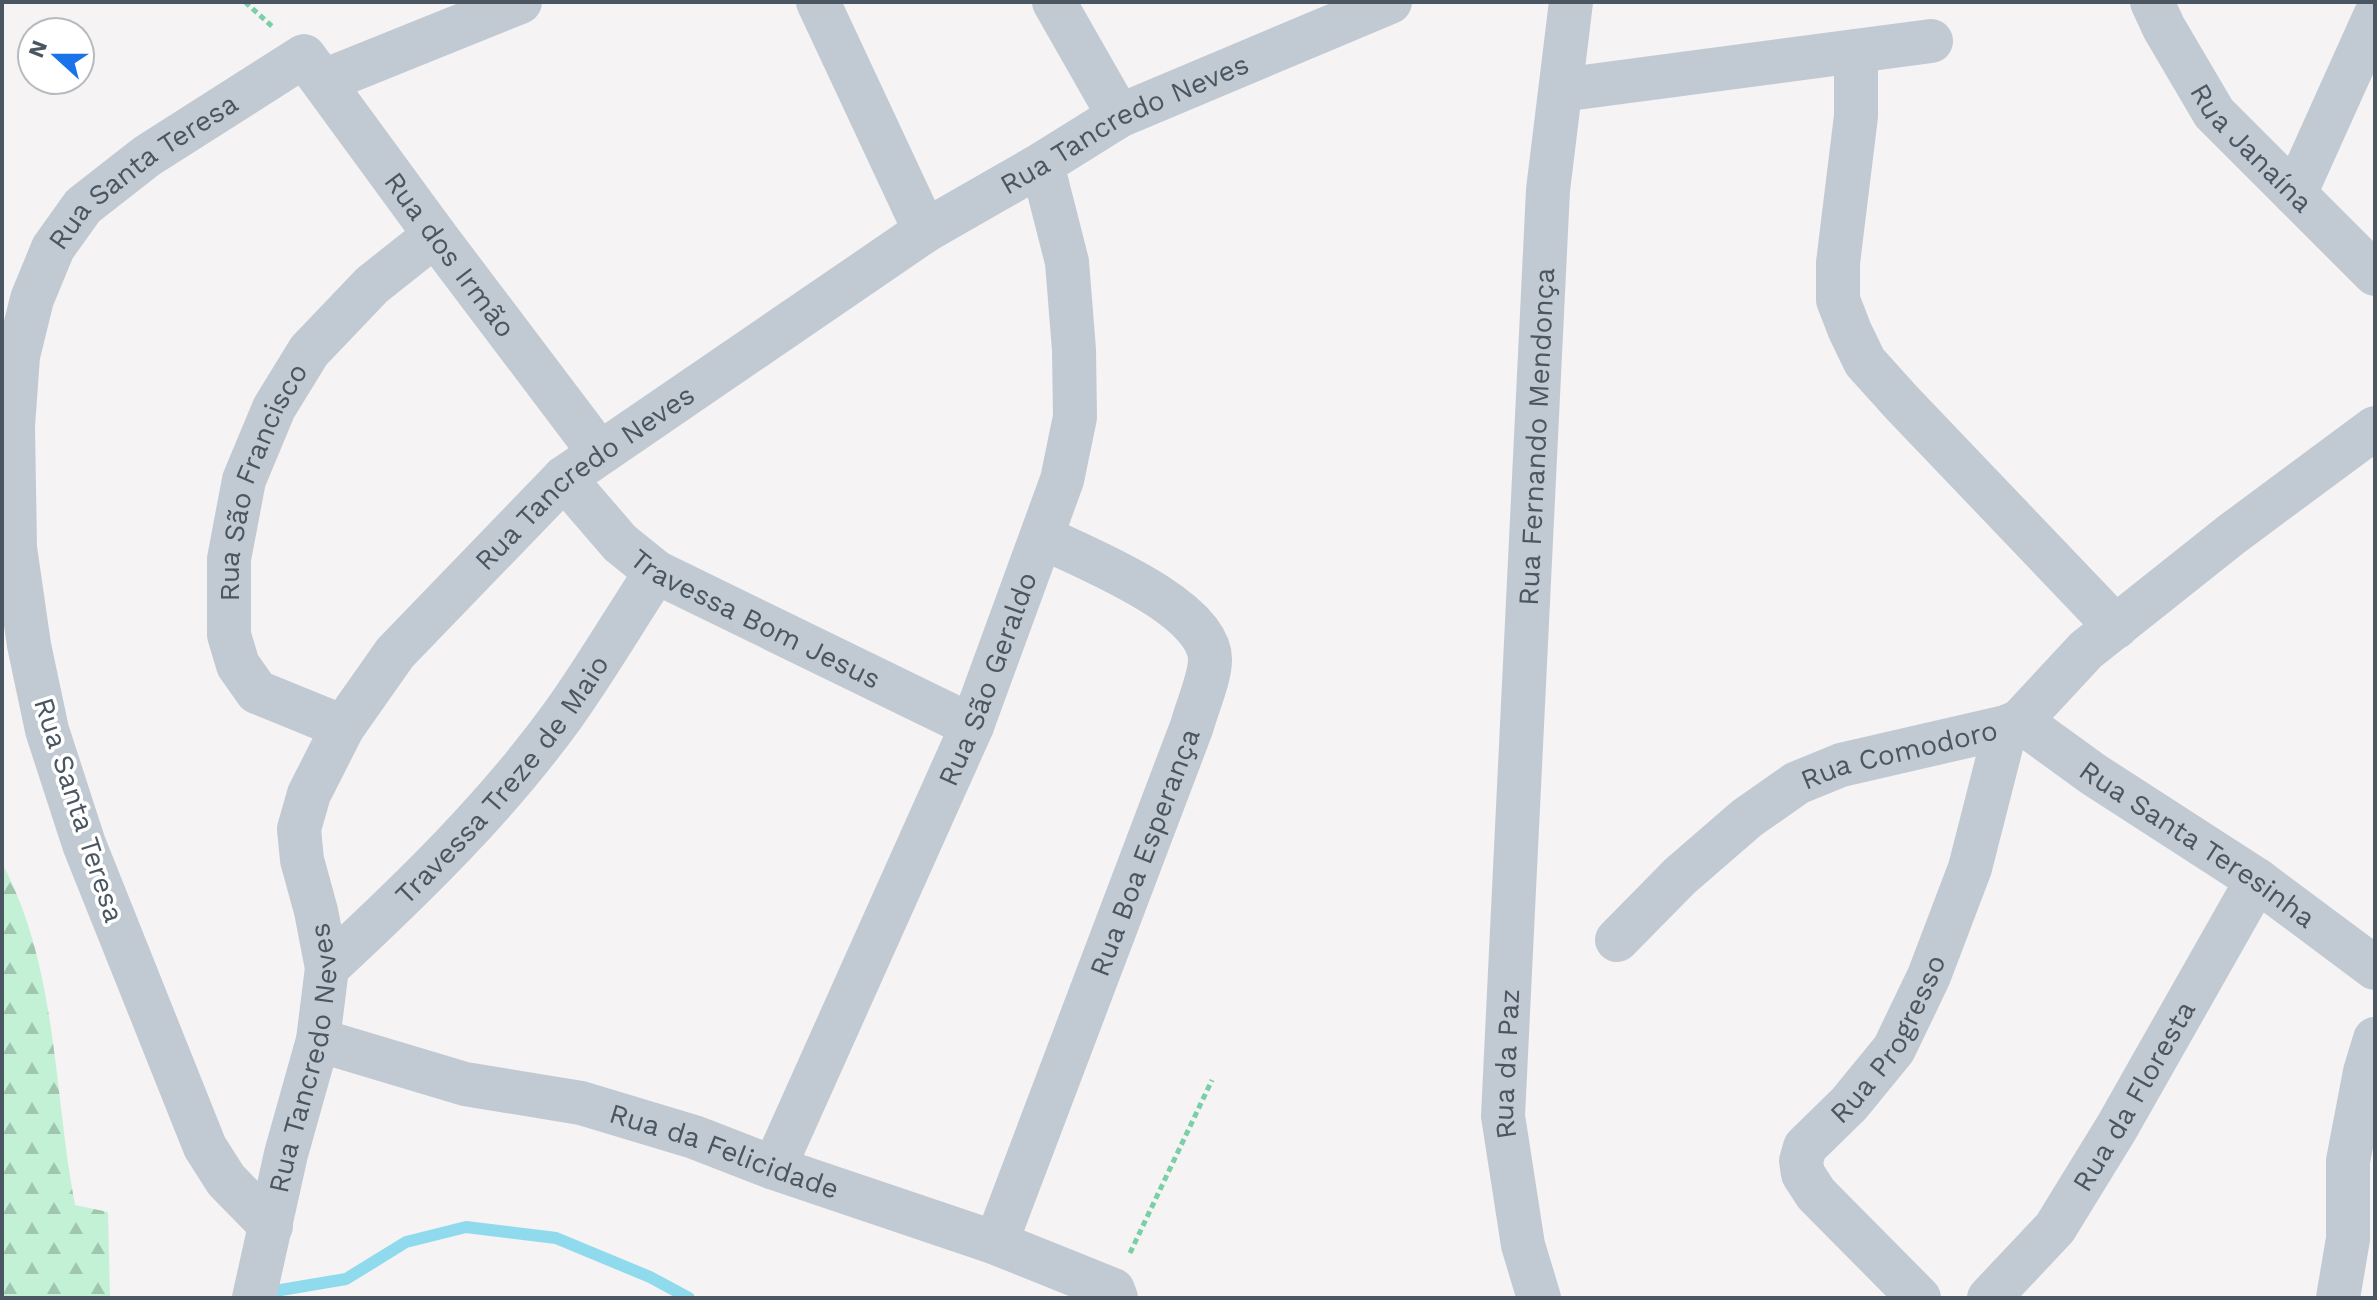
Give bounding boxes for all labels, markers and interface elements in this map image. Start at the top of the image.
north arrow [16,16,96,96]
text: N [23,37,52,61]
street label: Rua Tancredo Neves [994,47,1253,201]
street label: Rua Janaína [2184,77,2320,219]
street label: Rua Santa Teresa [41,86,244,256]
street label: Rua dos Irmão [378,165,523,344]
street label: Rua Fernando Mendonça [1511,267,1561,607]
street label: Rua São Francisco [211,357,314,602]
street label: Rua Tancredo Neves [468,378,700,577]
street label: Travessa Bom Jesus [624,542,886,695]
street label: Rua São Geraldo [931,567,1043,791]
street label: Travessa Treze de Maio [388,649,615,911]
street label: Rua Santa Teresa [27,693,131,927]
street label: Rua Comodoro [1796,713,2001,796]
street label: Rua Boa Esperança [1082,723,1206,981]
street label: Rua Santa Teresinha [2073,753,2322,934]
street label: Rua Tancredo Neves [261,921,343,1196]
street label: Rua Progresso [1823,950,1952,1130]
street label: Rua da Paz [1486,988,1526,1141]
street label: Rua da Floresta [2065,995,2202,1197]
street label: Rua da Felicidade [606,1096,843,1205]

